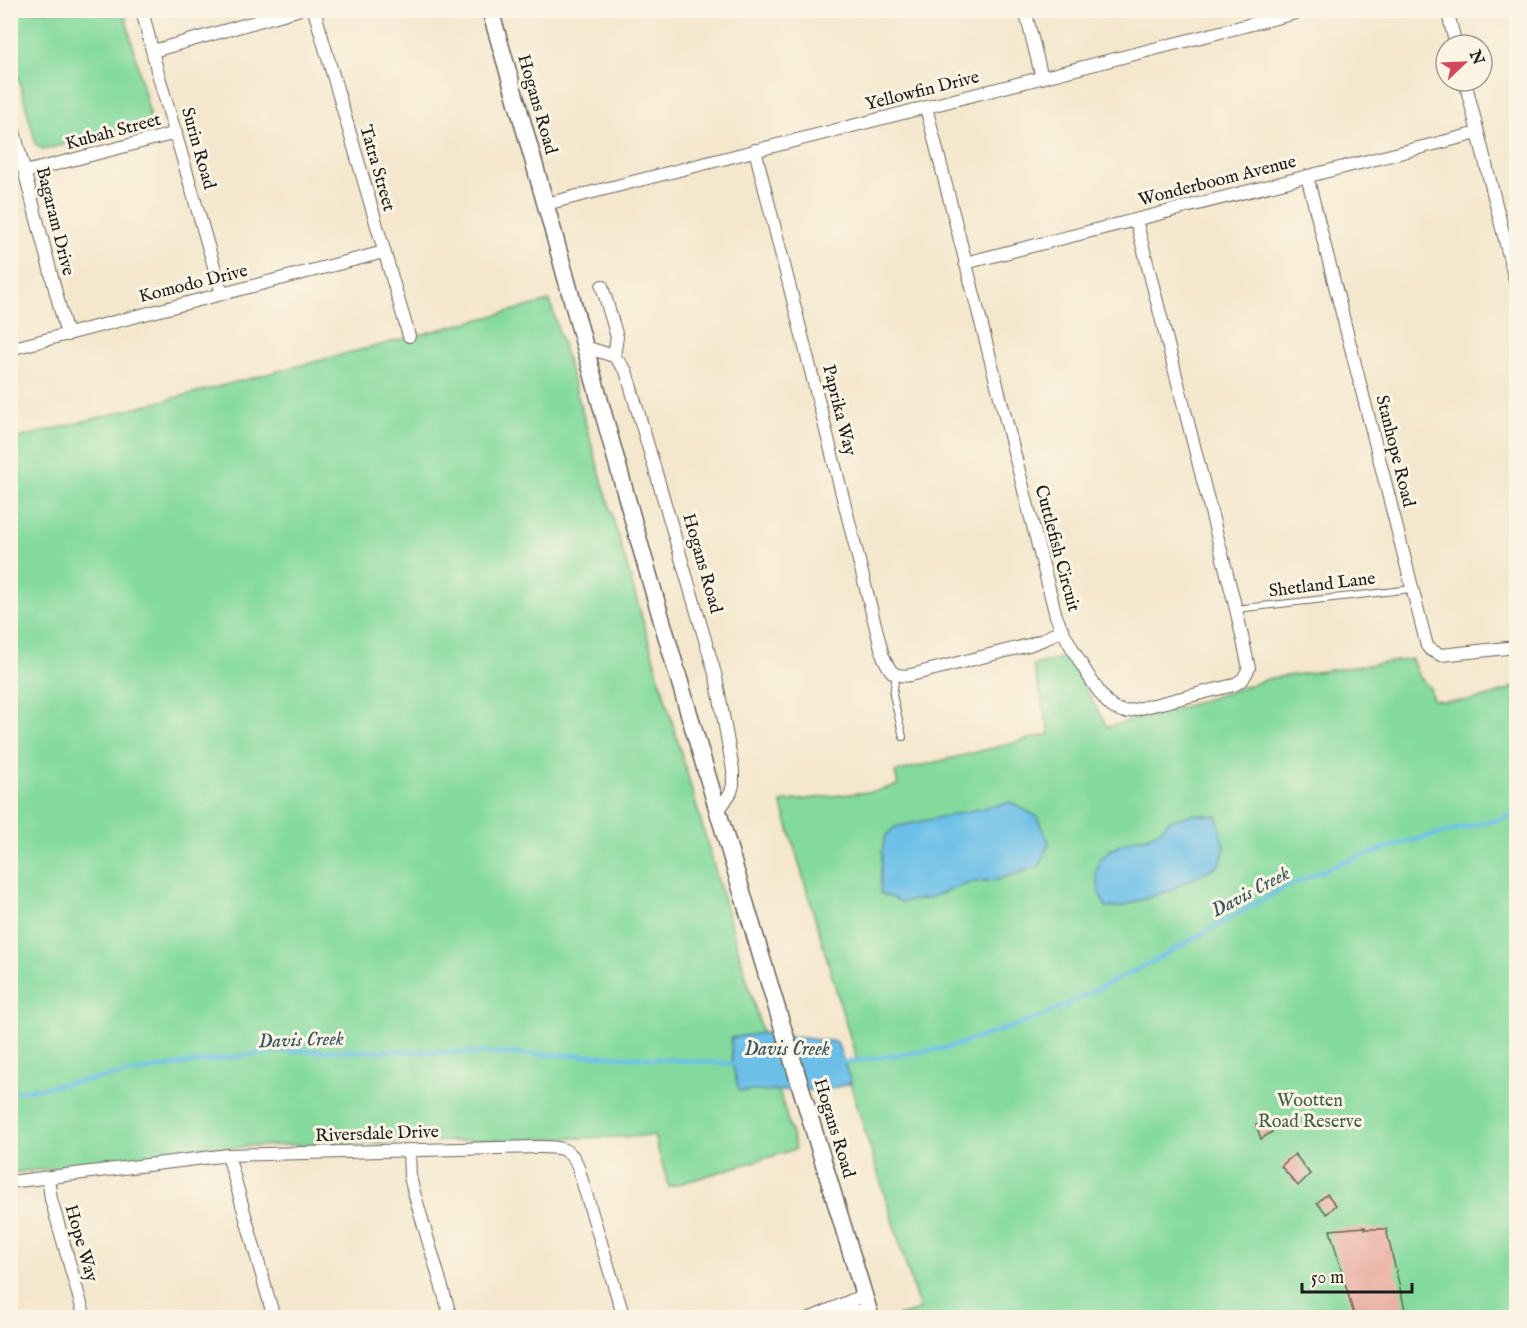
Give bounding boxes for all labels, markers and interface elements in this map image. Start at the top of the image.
north arrow [1434,33,1494,93]
text: N [1464,47,1488,68]
street label: Hogans Road [511,52,562,157]
street label: Yellowfin Drive [863,66,982,117]
street label: Surin Road [175,105,220,192]
street label: Kubah Street [63,109,164,156]
street label: Tatra Street [353,123,400,214]
street label: Wonderboom Avenue [1136,151,1299,212]
street label: Bagaram Drive [30,165,79,278]
street label: Komodo Drive [137,260,250,309]
street label: Paprika Way [816,362,861,458]
street label: Stanhope Road [1370,393,1420,510]
street label: Cuttlefish Circuit [1029,483,1085,614]
street label: Hogans Road [676,511,727,616]
street label: Shetland Lane [1267,568,1377,603]
water label: Davis Creek [1207,861,1294,923]
water label: Davis Creek [258,1027,344,1054]
water label: Davis Creek [744,1037,830,1062]
street label: Hogans Road [808,1076,860,1181]
park label: Wootten Road Reserve [1258,1090,1362,1134]
street label: Riversdale Drive [315,1121,439,1148]
street label: Hope Way [59,1202,103,1285]
scale bar [1302,1256,1412,1294]
text: 50 m [1311,1267,1344,1290]

